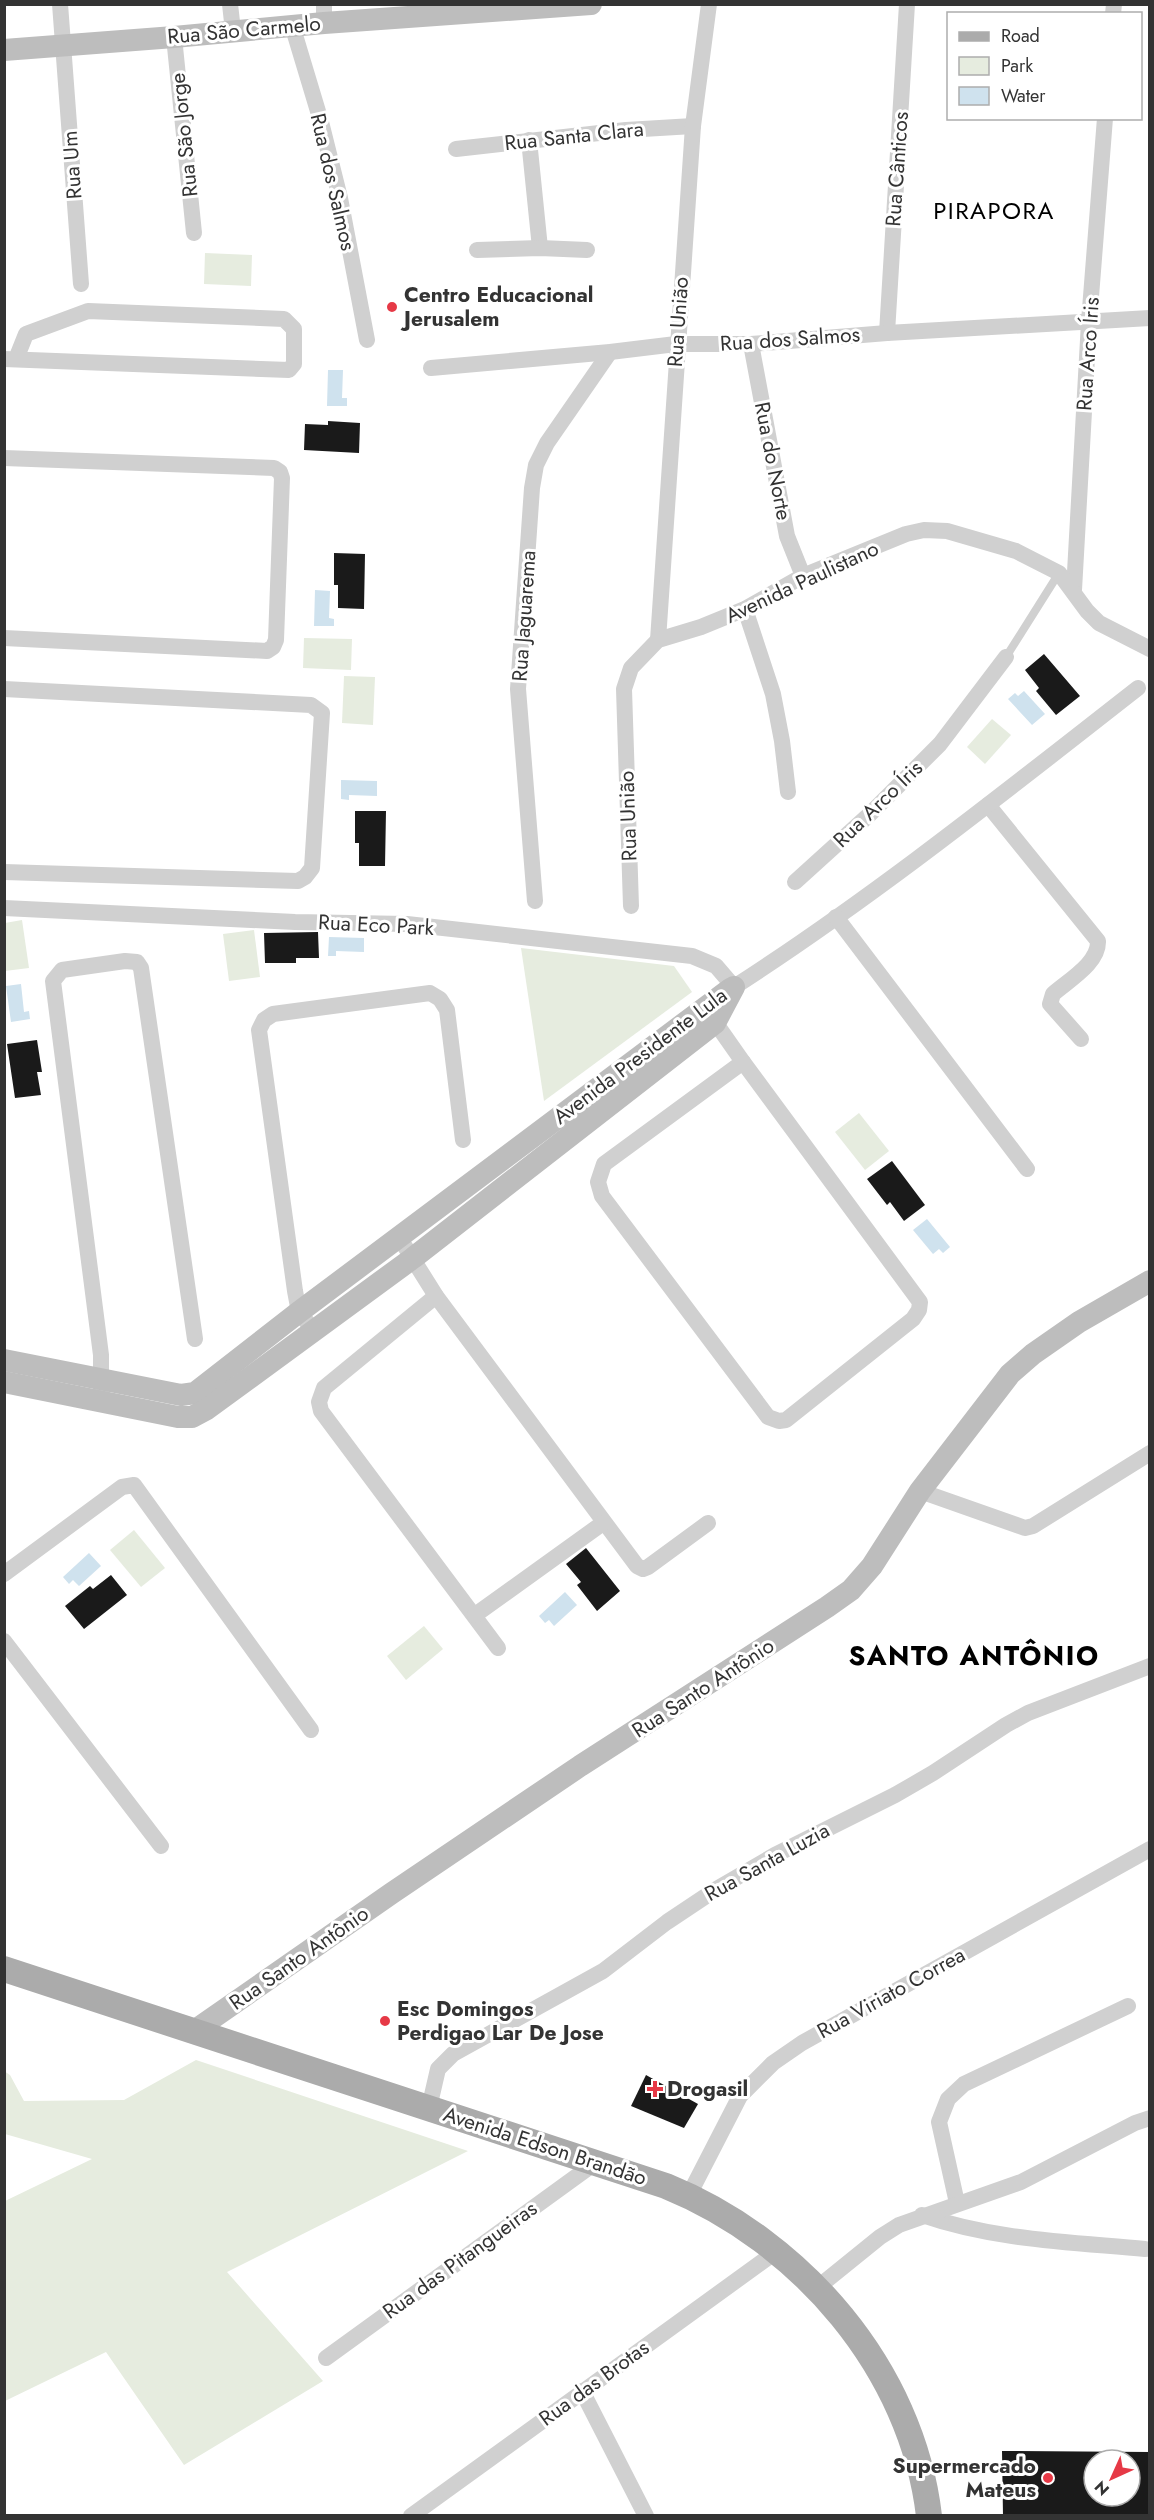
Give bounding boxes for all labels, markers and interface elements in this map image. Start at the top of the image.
street label: Rua São Carmelo [166,8,322,52]
legend [947,12,1142,120]
text: Road [1001,23,1040,49]
text: Park [1001,53,1033,79]
street label: Rua São Jorge [163,71,205,199]
text: Water [1001,83,1046,109]
street label: Rua dos Salmos [303,110,363,254]
street label: Rua Cânticos [878,110,916,228]
street label: Rua Santa Clara [503,114,645,158]
street label: Rua Um [55,130,89,200]
district label: PIRAPORA [933,193,1055,228]
street label: Rua União [660,276,696,368]
place label: Centro Educacional Jerusalem [400,280,594,334]
street label: Rua Arco Íris [1069,296,1107,412]
marker: Centro Educacional Jerusalem [385,300,399,314]
street label: Rua dos Salmos [719,319,861,359]
street label: Rua do Norte [747,399,799,523]
street label: Avenida Paulistano [721,533,883,631]
street label: Rua Jaguarema [504,549,544,683]
street label: Rua Arco Íris [827,754,929,854]
street label: Rua União [611,770,645,862]
street label: Rua Eco Park [317,907,435,943]
street label: Avenida Presidente Lula [547,981,733,1131]
street label: Rua Santo Antônio [626,1631,780,1745]
district label: SANTO ANTÔNIO [848,1636,1100,1675]
street label: Rua Santa Luzia [699,1815,835,1909]
street label: Rua Santo Antônio [223,1899,375,2017]
street label: Rua Viriato Correa [812,1940,970,2046]
place label: Esc Domingos Perdigao Lar De Jose [397,1994,604,2048]
marker: Esc Domingos Perdigao Lar De Jose [378,2014,392,2028]
place label: Drogasil [667,2074,748,2104]
marker: Drogasil [648,2082,662,2096]
street label: Avenida Edson Brandão [440,2099,650,2193]
street label: Rua das Pitangueiras [377,2194,543,2326]
street label: Rua das Brotas [533,2333,655,2433]
north arrow [1082,2448,1142,2508]
place label: Supermercado Mateus [893,2451,1036,2505]
marker: Supermercado Mateus [1041,2471,1055,2485]
text: N [1089,2476,1114,2501]

